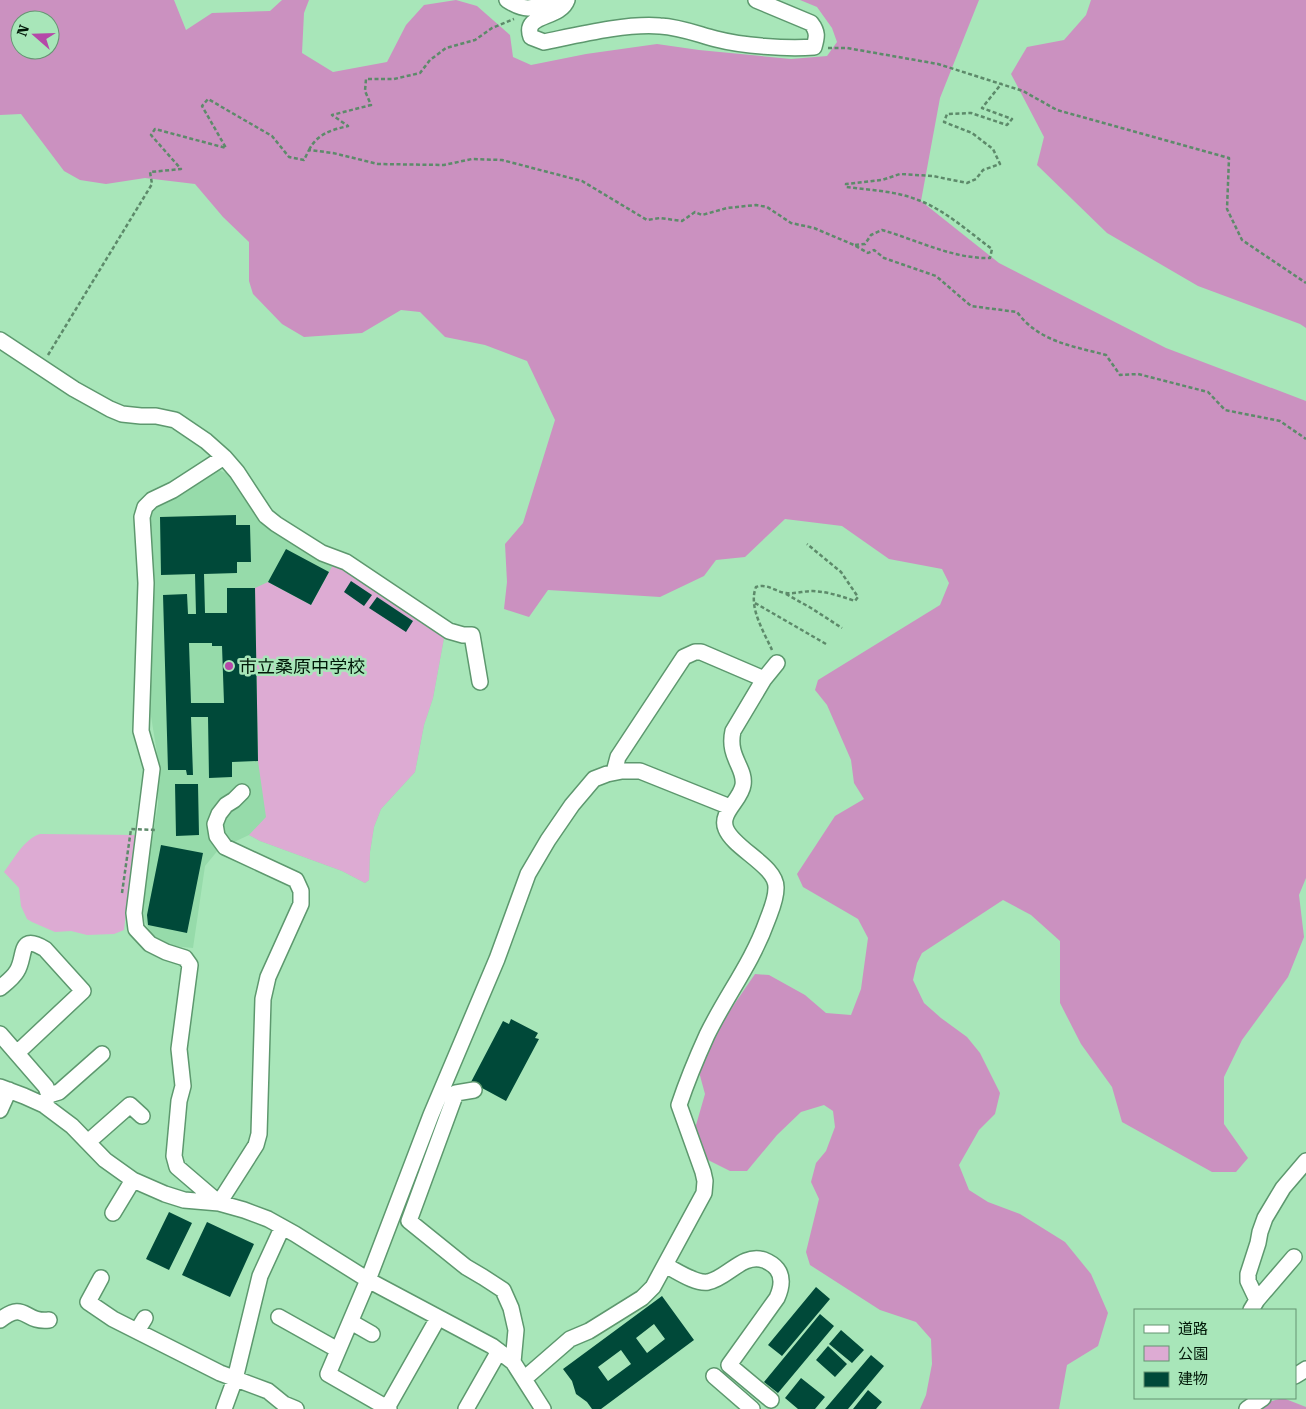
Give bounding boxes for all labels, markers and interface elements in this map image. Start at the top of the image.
north arrow [10,10,60,60]
text: N [13,23,32,38]
place label: 市立桑原中学校 [239,656,365,677]
marker: 市立桑原中学校 [223,660,235,672]
legend [1134,1309,1296,1399]
text: 道路 [1178,1320,1208,1338]
text: 公園 [1178,1345,1208,1363]
text: 建物 [1178,1370,1208,1388]

